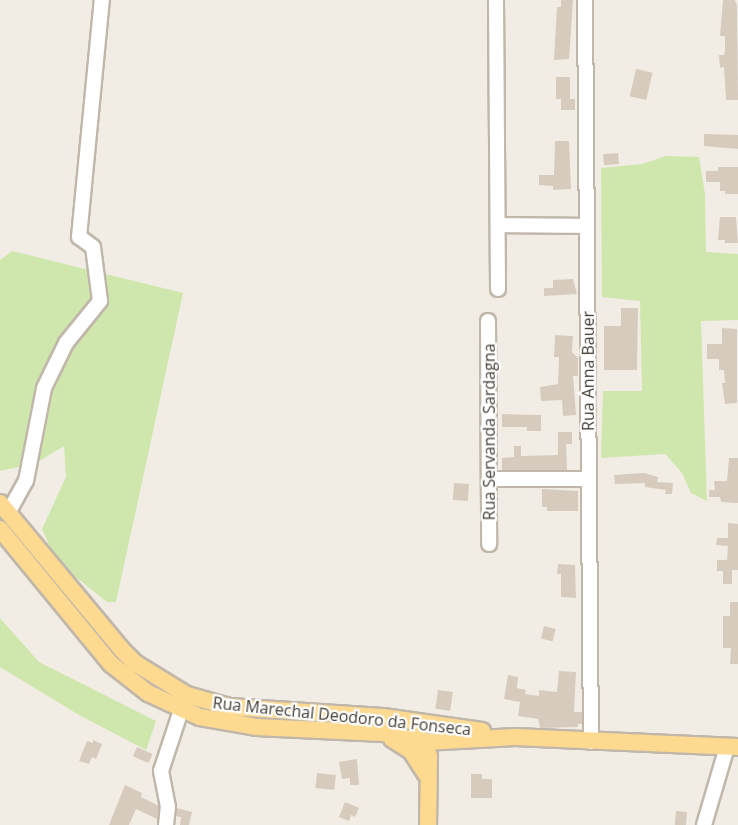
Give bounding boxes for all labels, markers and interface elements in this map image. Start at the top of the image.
street label: Rua Anna Bauer [578,311,598,431]
street label: Rua Servanda Sardagna [479,344,499,520]
street label: Rua Marechal Deodoro da Fonseca [212,693,472,739]

